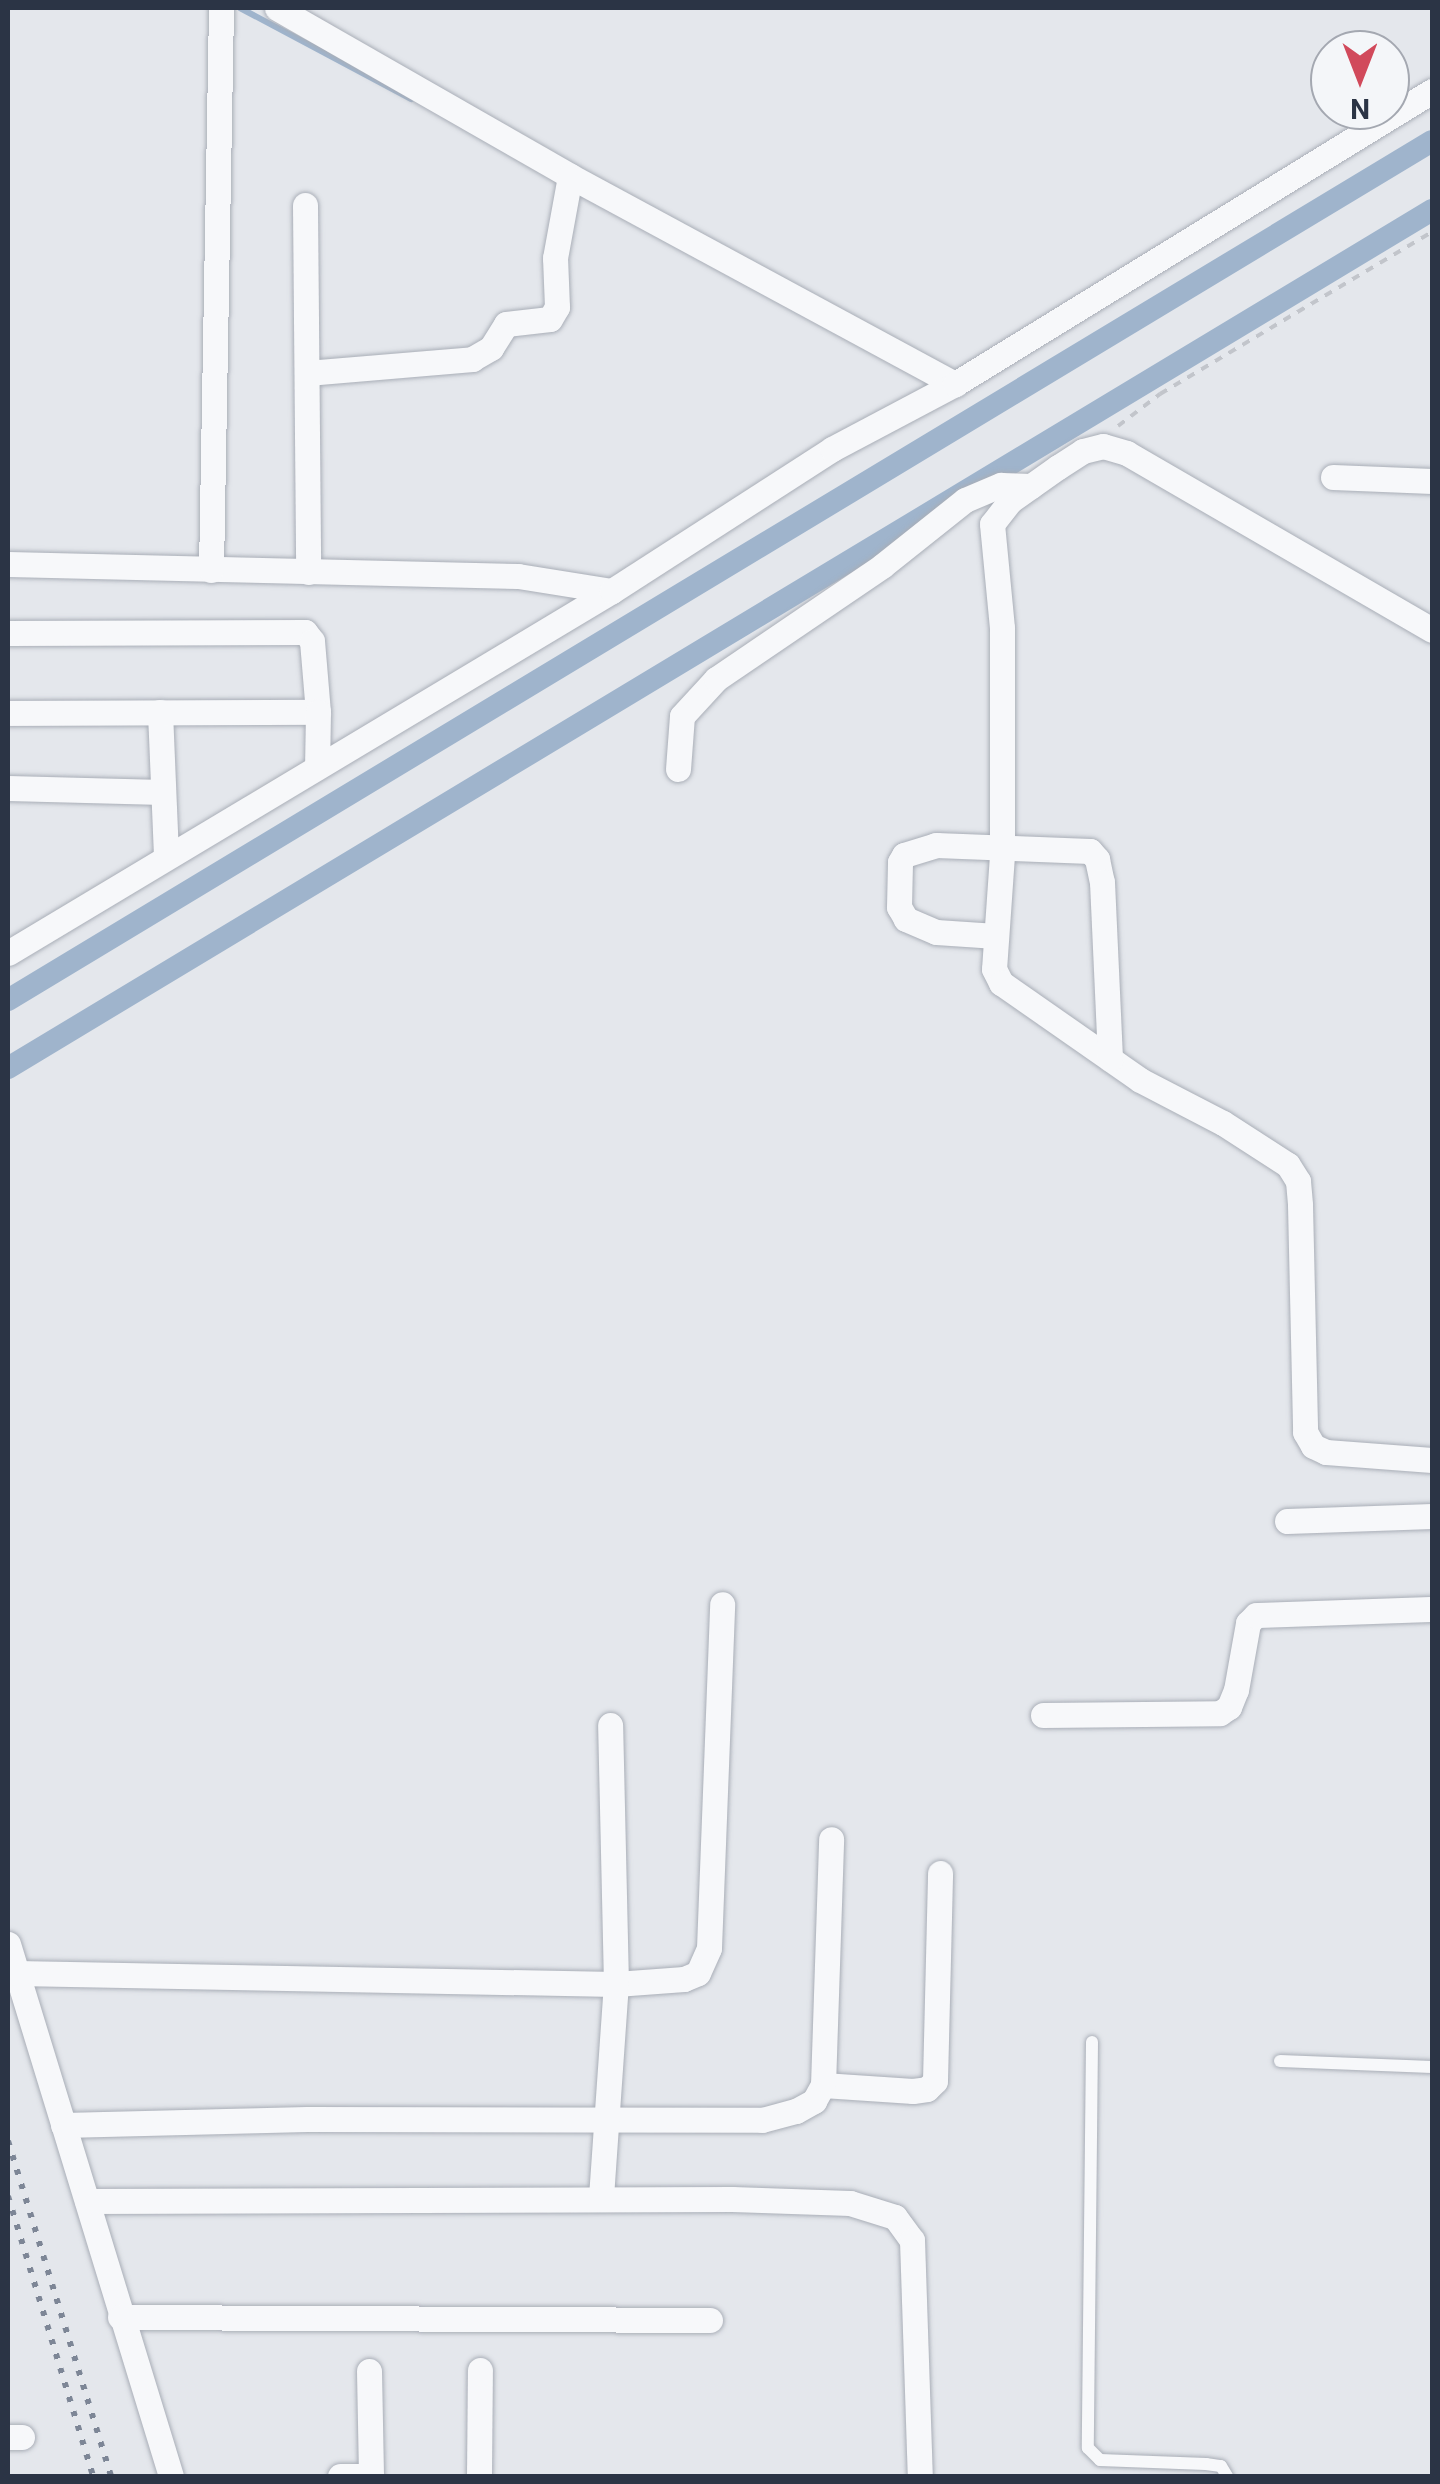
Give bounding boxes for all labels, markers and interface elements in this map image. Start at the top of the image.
north arrow [1310,30,1410,130]
text: N [1350,92,1370,125]

